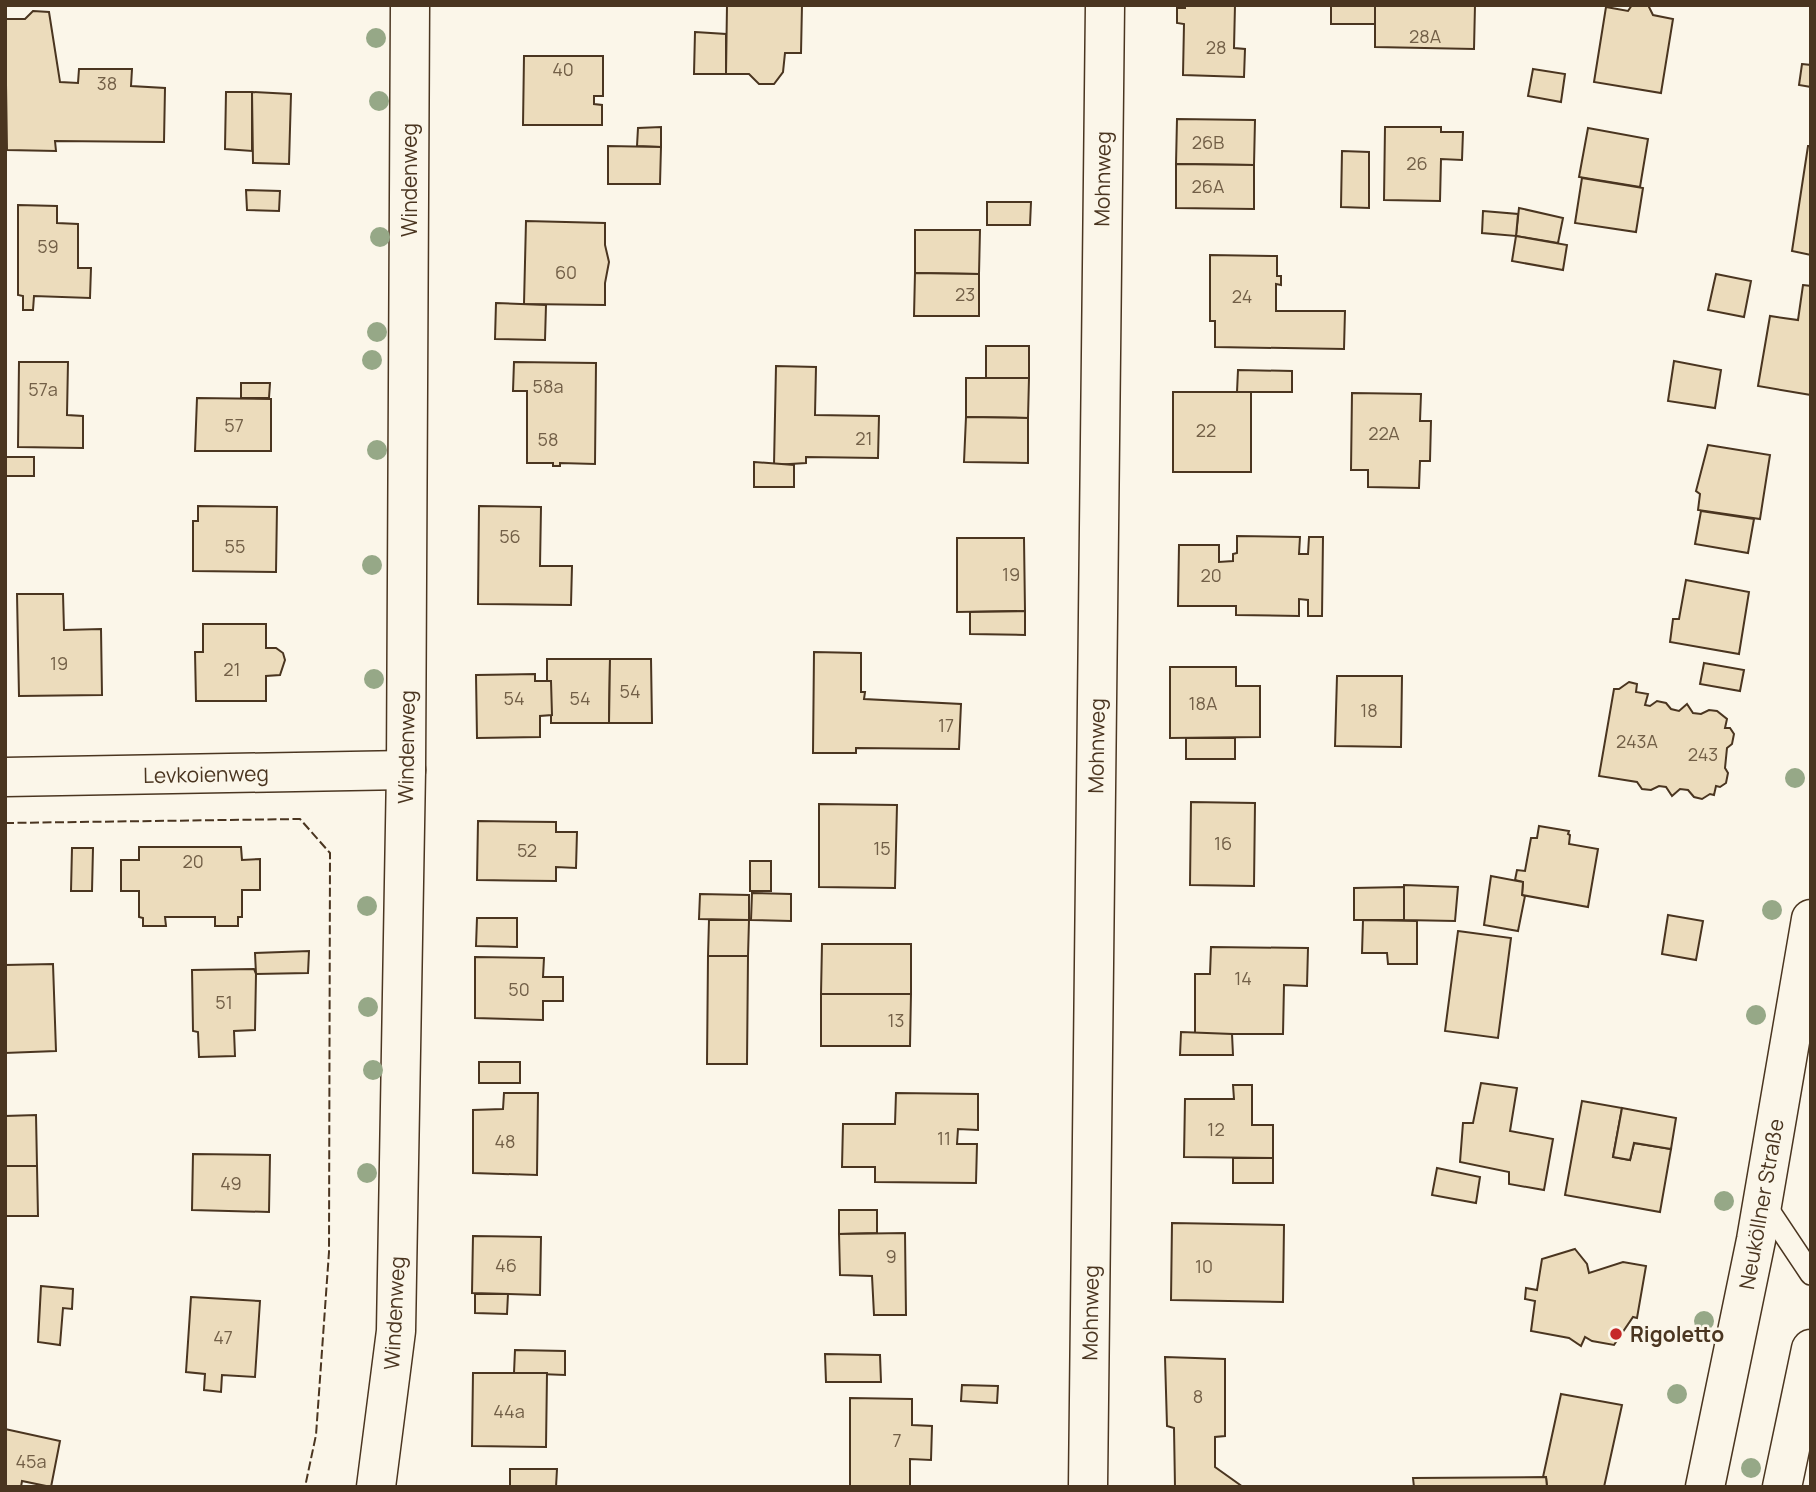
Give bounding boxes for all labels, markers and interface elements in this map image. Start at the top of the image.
house number: 28A [1409,24,1442,48]
house number: 28 [1206,35,1226,59]
house number: 40 [552,57,574,81]
house number: 38 [97,71,117,95]
street label: Windenweg [395,123,423,237]
house number: 26B [1192,130,1224,154]
street label: Mohnweg [1087,131,1117,227]
house number: 26 [1406,151,1428,175]
house number: 26A [1192,174,1225,198]
house number: 59 [37,234,59,258]
house number: 60 [555,260,577,284]
house number: 23 [955,282,975,306]
house number: 24 [1232,284,1252,308]
house number: 58a [533,374,563,398]
house number: 57a [28,377,58,401]
house number: 57 [224,413,244,437]
house number: 22 [1196,418,1216,442]
house number: 22A [1368,421,1400,445]
house number: 21 [855,426,873,450]
house number: 58 [538,427,558,451]
house number: 56 [499,524,521,548]
house number: 55 [225,534,245,558]
house number: 19 [1002,562,1020,586]
house number: 20 [1200,563,1222,587]
house number: 19 [50,651,68,675]
house number: 21 [223,657,241,681]
house number: 54 [619,679,641,703]
house number: 54 [503,686,525,710]
house number: 54 [569,686,591,710]
street label: Windenweg [391,690,421,804]
house number: 18A [1189,691,1218,715]
street label: Mohnweg [1081,698,1111,794]
house number: 18 [1360,698,1378,722]
house number: 17 [938,713,954,737]
house number: 243A [1616,729,1659,753]
house number: 243 [1688,742,1718,766]
street label: Levkoienweg [143,759,269,789]
house number: 16 [1214,831,1232,855]
house number: 15 [873,836,891,860]
house number: 52 [517,838,537,862]
house number: 20 [182,849,204,873]
house number: 14 [1234,966,1252,990]
house number: 50 [508,977,530,1001]
house number: 51 [215,990,233,1014]
house number: 13 [888,1008,904,1032]
street label: Neuköllner Straße [1732,1116,1790,1292]
house number: 12 [1207,1117,1225,1141]
house number: 11 [937,1126,951,1150]
house number: 48 [494,1129,516,1153]
house number: 49 [220,1171,242,1195]
house number: 9 [885,1244,897,1268]
house number: 46 [495,1253,517,1277]
house number: 10 [1195,1254,1213,1278]
street label: Windenweg [377,1255,411,1371]
street label: Mohnweg [1075,1265,1105,1361]
place label: Rigoletto [1630,1320,1724,1348]
house number: 47 [213,1325,233,1349]
marker: Rigoletto [1608,1326,1624,1342]
house number: 8 [1193,1384,1203,1408]
house number: 44a [493,1399,525,1423]
house number: 7 [892,1428,902,1452]
house number: 45a [15,1449,47,1473]

